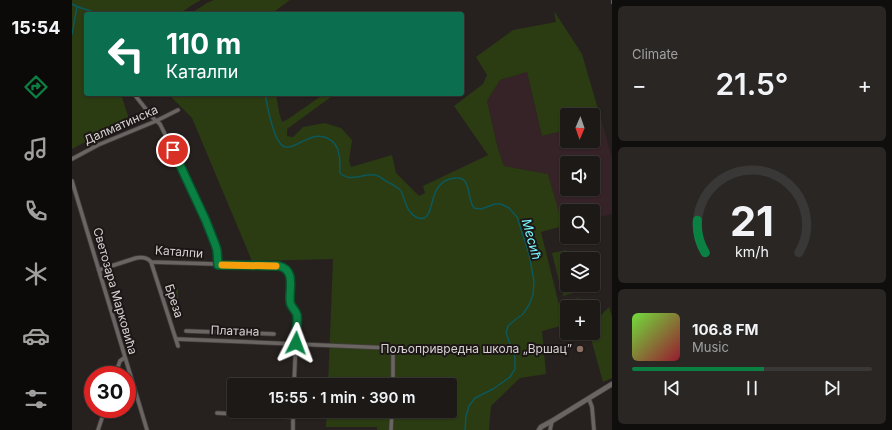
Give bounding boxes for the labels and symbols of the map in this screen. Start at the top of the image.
street label: Далматинска [81,102,160,148]
north arrow [560,108,600,148]
pin [156,133,190,167]
water label: Месић [519,217,546,262]
street label: Светозара Марковића [90,226,141,356]
street label: Каталпи [154,242,204,261]
street label: Бреза [162,282,187,320]
street label: Платана [210,322,260,339]
position arrow [275,322,317,364]
place label: Пољопривредна школа „Вршац” [381,341,572,356]
marker: Пољопривредна школа „Вршац” [575,344,585,354]
speed limit sign: 30 [84,366,136,418]

